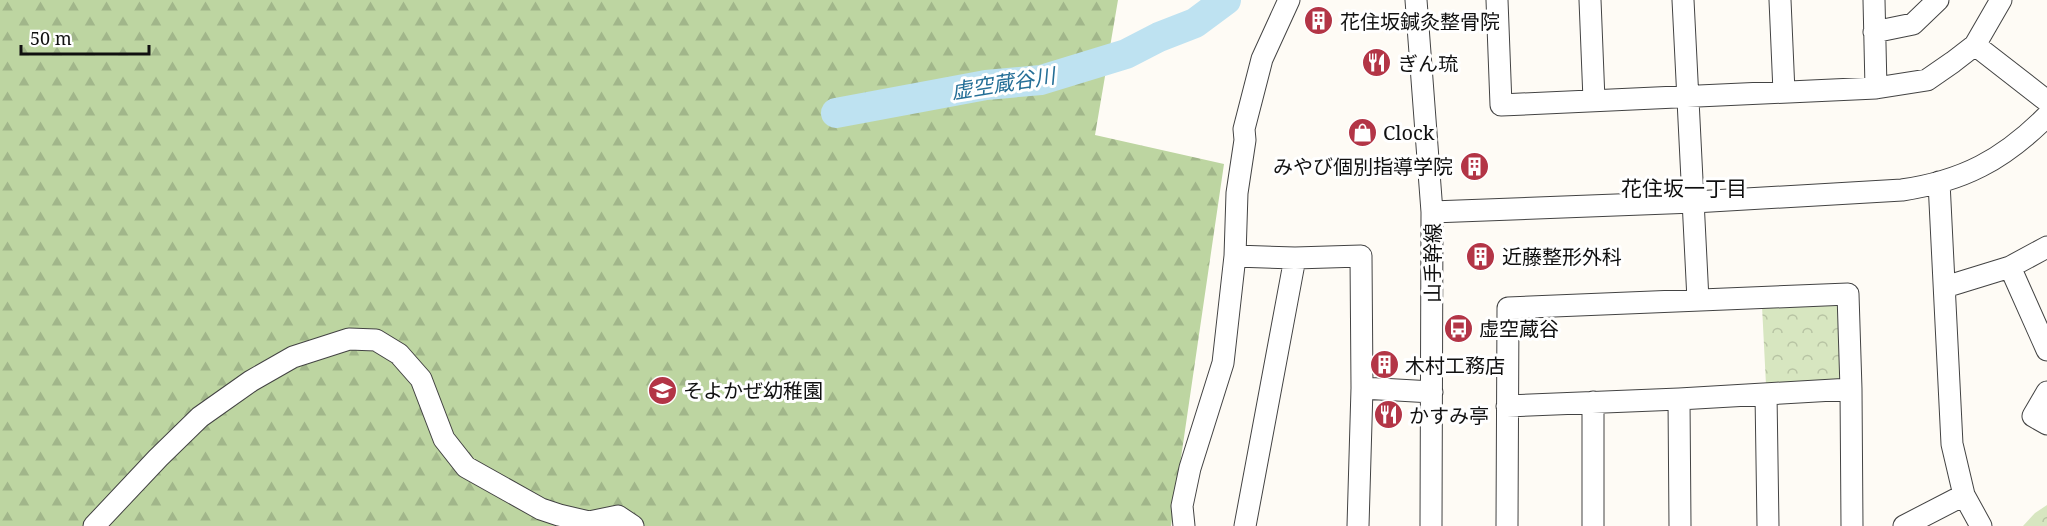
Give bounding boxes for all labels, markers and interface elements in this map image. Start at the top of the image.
building icon: 花住坂鍼灸整骨院 [1303,5,1335,37]
place label: 花住坂鍼灸整骨院 [1340,8,1500,35]
scale bar [21,18,148,56]
text: 50 m [30,26,72,50]
restaurant icon: ぎん琉 [1361,47,1393,79]
place label: ぎん琉 [1398,50,1458,77]
water label: 虚空蔵谷川 [949,61,1059,105]
shop icon: Clock [1346,116,1378,148]
place label: Clock [1383,119,1435,146]
building icon: みやび個別指導学院 [1458,150,1490,182]
place label: みやび個別指導学院 [1273,153,1453,180]
district label: 花住坂一丁目 [1621,174,1747,202]
street label: 山手幹線 [1419,223,1446,303]
building icon: 近藤整形外科 [1465,240,1497,272]
place label: 近藤整形外科 [1502,243,1622,270]
bus stop icon: 虚空蔵谷 [1442,312,1474,344]
place label: 虚空蔵谷 [1479,315,1559,342]
building icon: 木村工務店 [1368,349,1400,381]
place label: 木村工務店 [1405,352,1505,379]
school or university icon: そよかぜ幼稚園 [646,374,678,406]
place label: そよかぜ幼稚園 [683,377,823,404]
restaurant icon: かすみ亭 [1372,399,1404,431]
place label: かすみ亭 [1409,402,1489,429]

